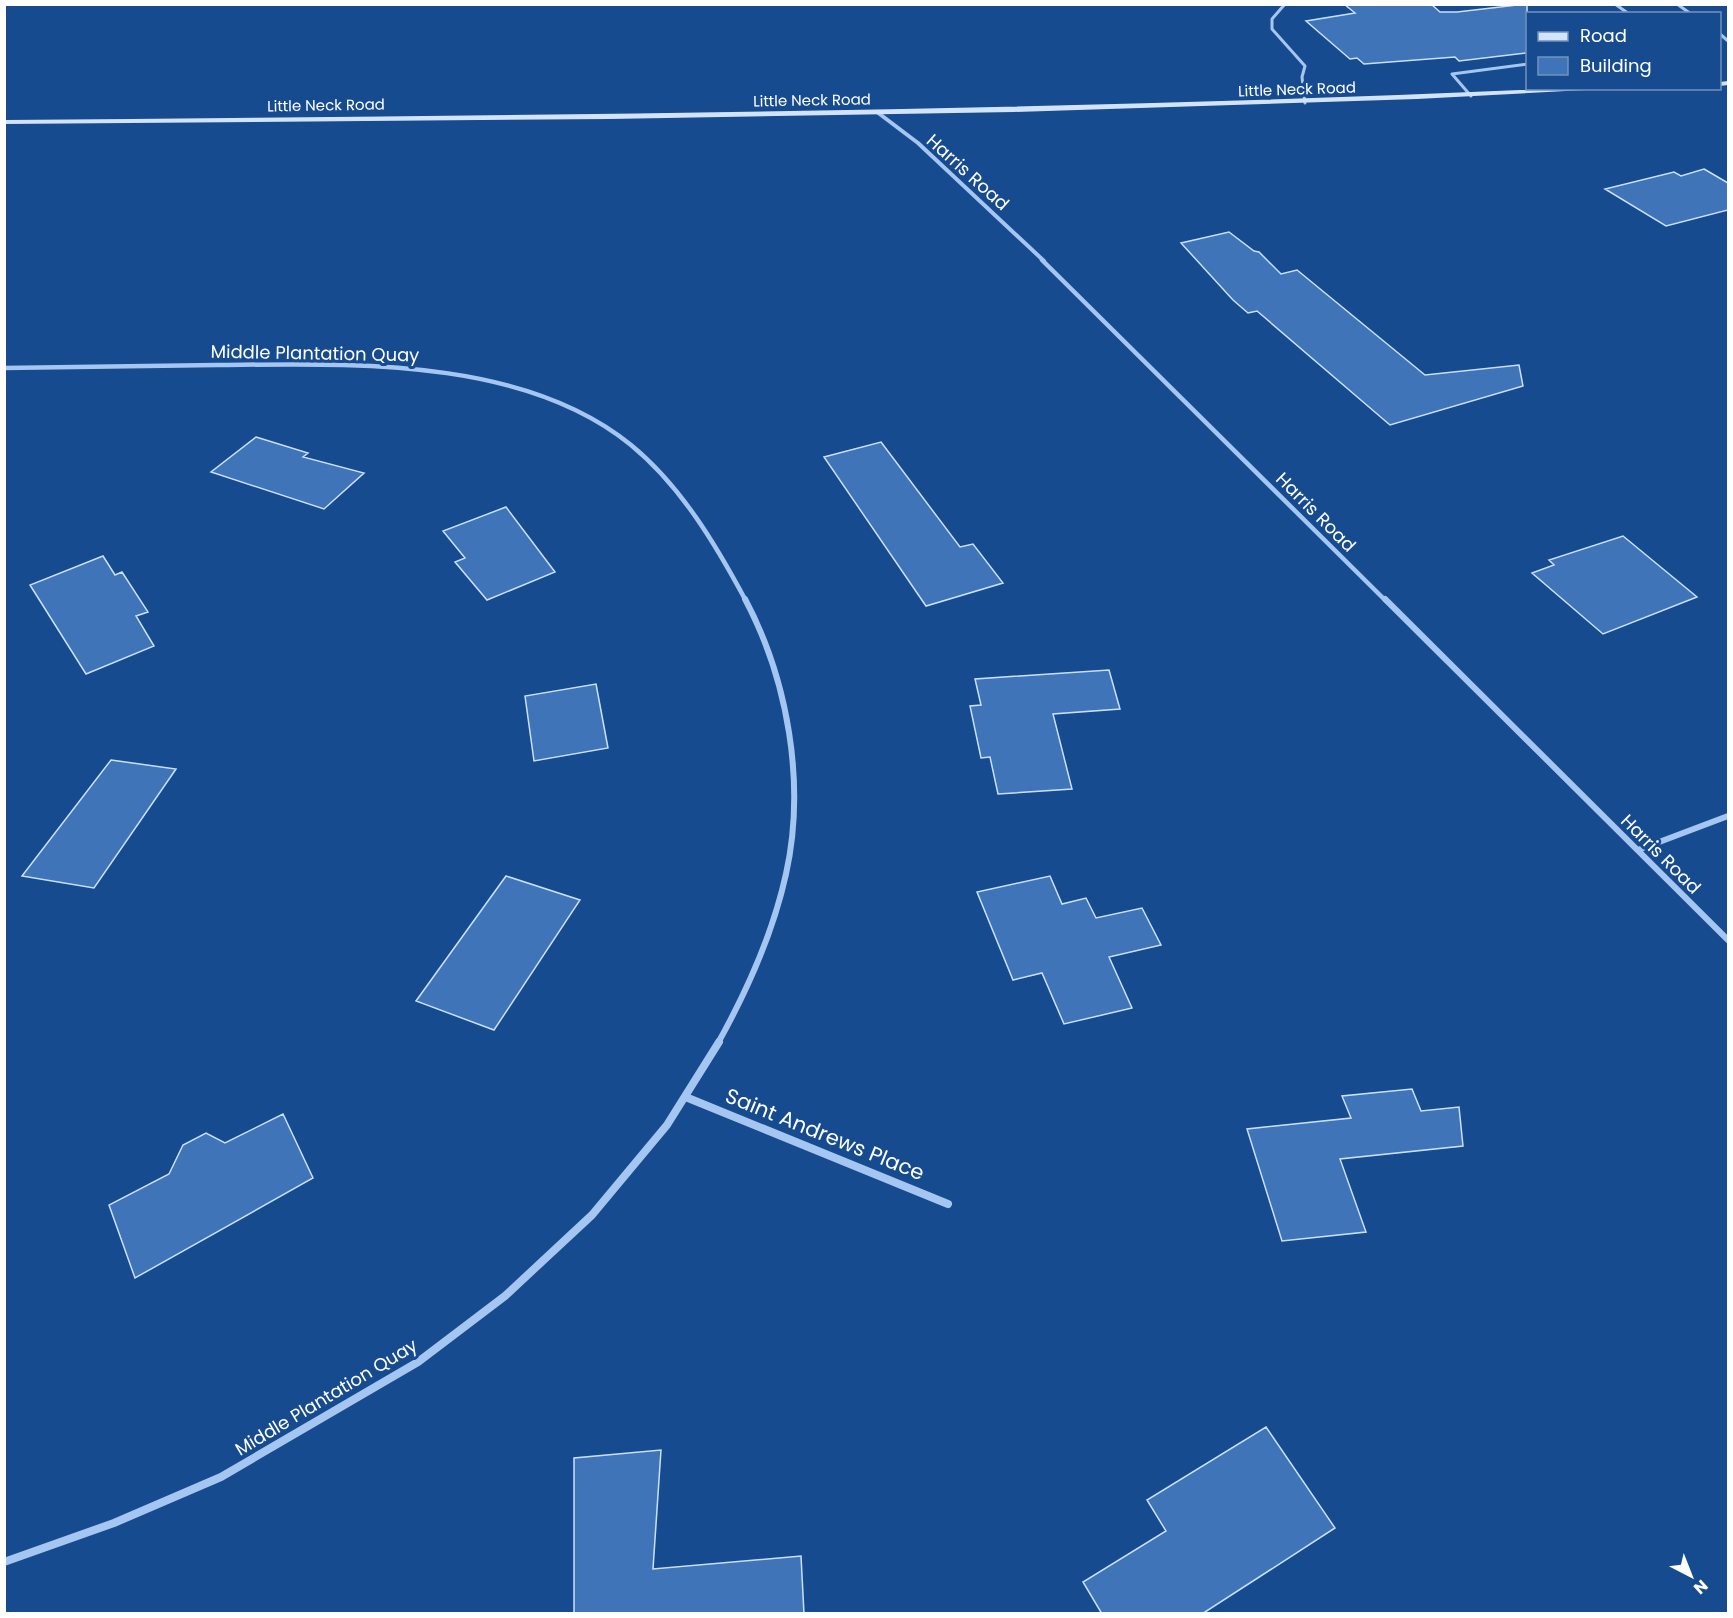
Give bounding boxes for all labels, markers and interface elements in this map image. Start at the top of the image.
legend [1526,12,1721,90]
text: Road [1580,23,1627,48]
text: Building [1580,53,1652,78]
street label: Little Neck Road [1238,76,1356,102]
street label: Little Neck Road [753,88,871,112]
street label: Little Neck Road [267,93,385,117]
street label: Harris Road [921,128,1015,216]
street label: Middle Plantation Quay [210,339,420,367]
street label: Harris Road [1271,467,1361,557]
street label: Harris Road [1616,809,1706,899]
street label: Saint Andrews Place [721,1081,929,1187]
street label: Middle Plantation Quay [230,1333,422,1461]
north arrow [1661,1546,1721,1606]
text: N [1689,1574,1713,1599]

